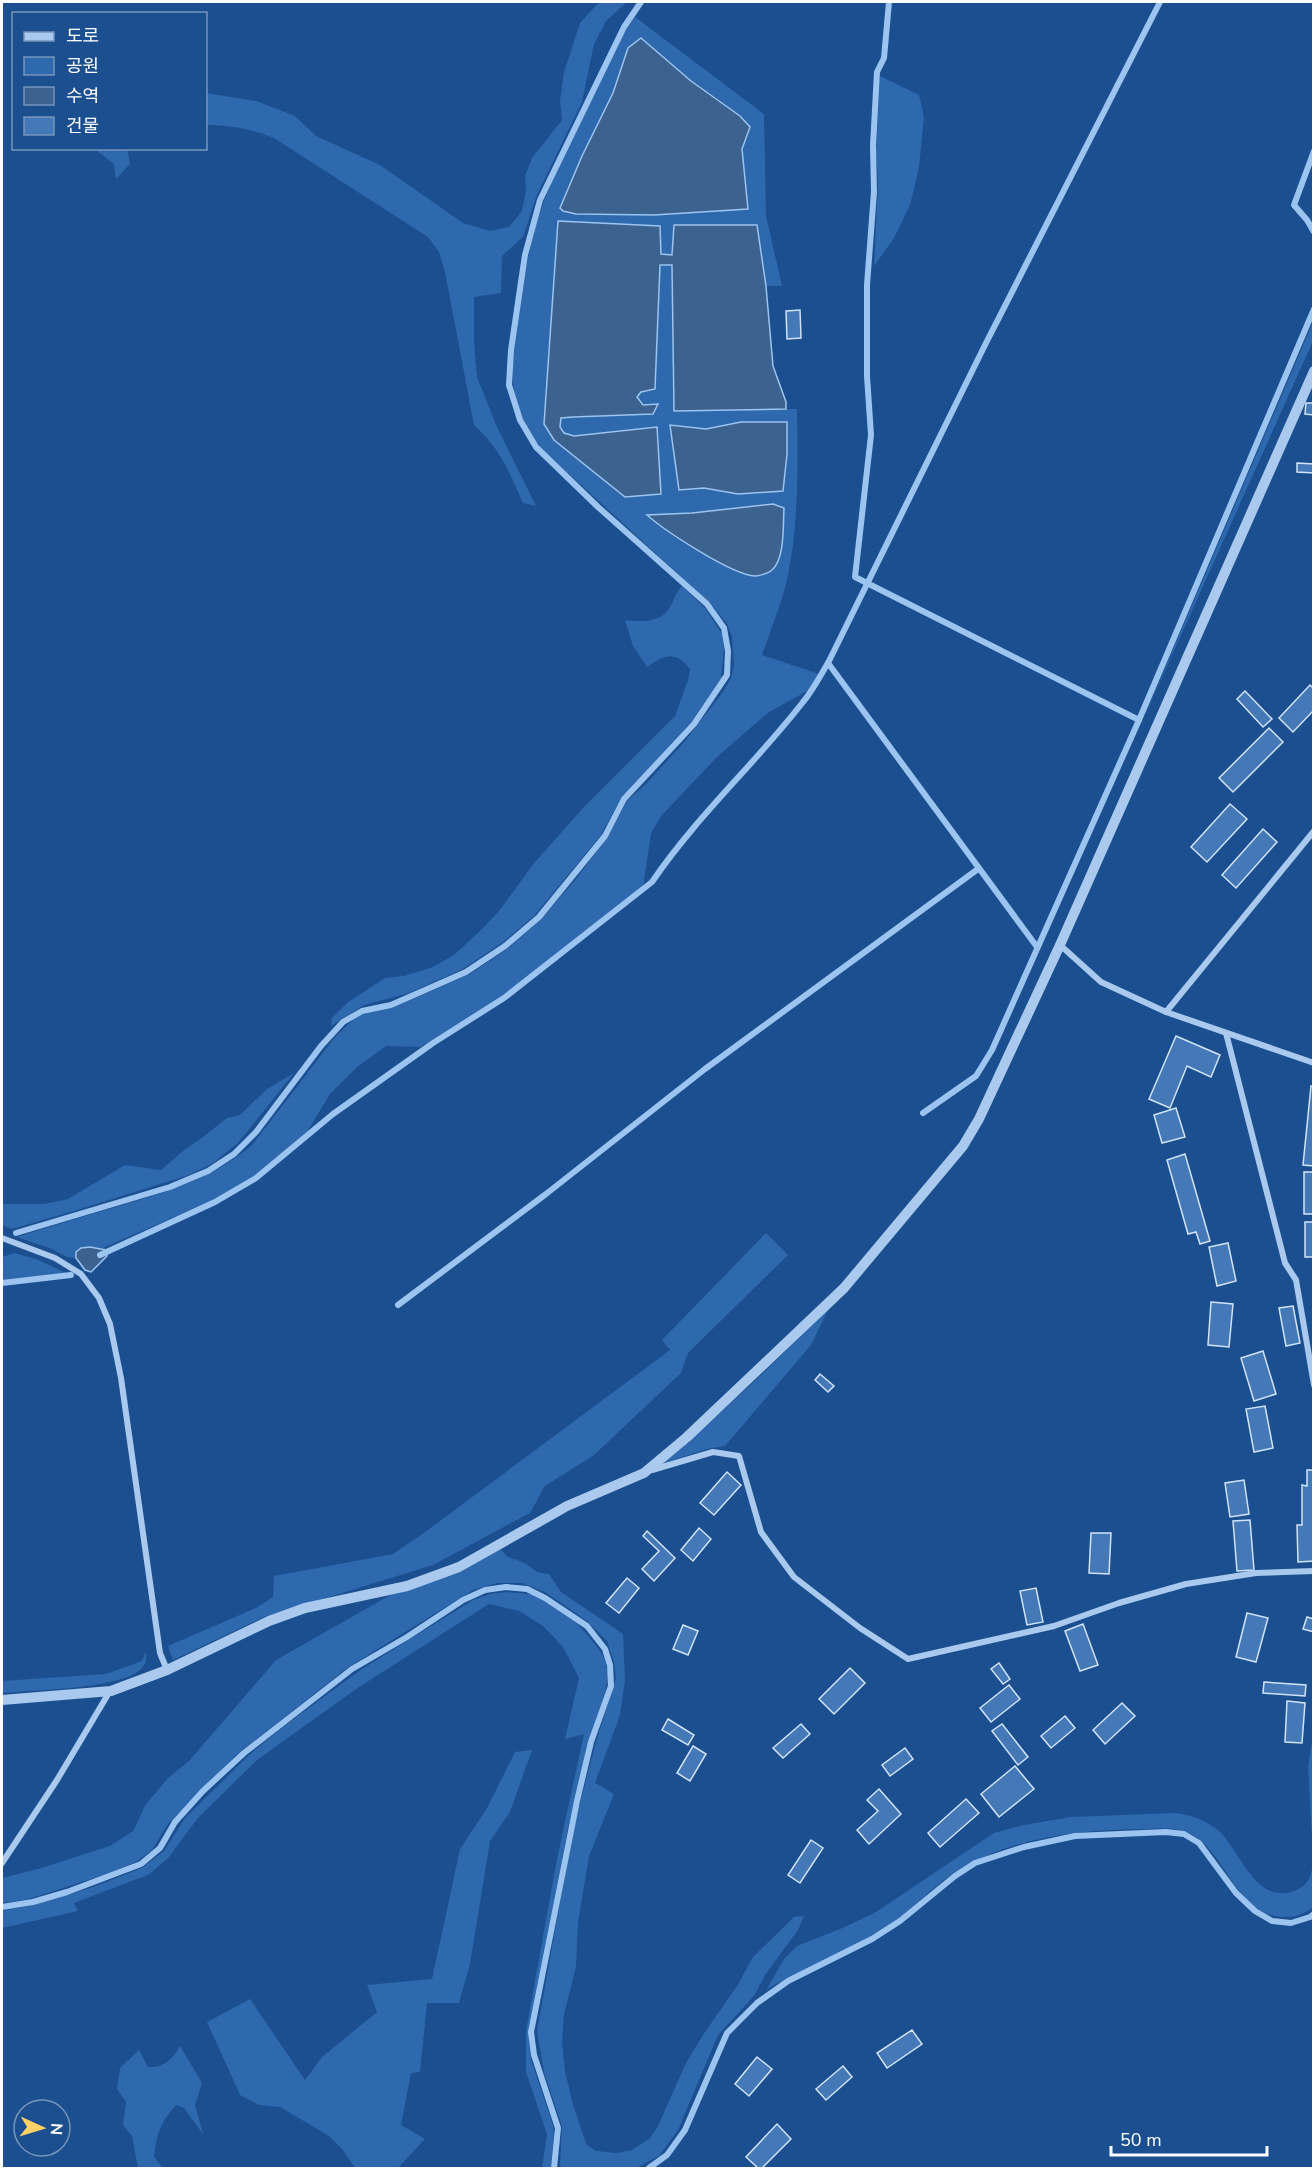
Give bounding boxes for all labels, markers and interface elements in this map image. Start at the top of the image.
legend [12,12,207,150]
text: 도로 [66,24,99,48]
text: 공원 [66,54,99,78]
text: 수역 [66,84,99,108]
text: 건물 [66,114,99,138]
north arrow [12,2098,72,2158]
scale bar [1111,2119,1267,2157]
text: N [45,2122,67,2136]
text: 50 m [1120,2128,1162,2152]

